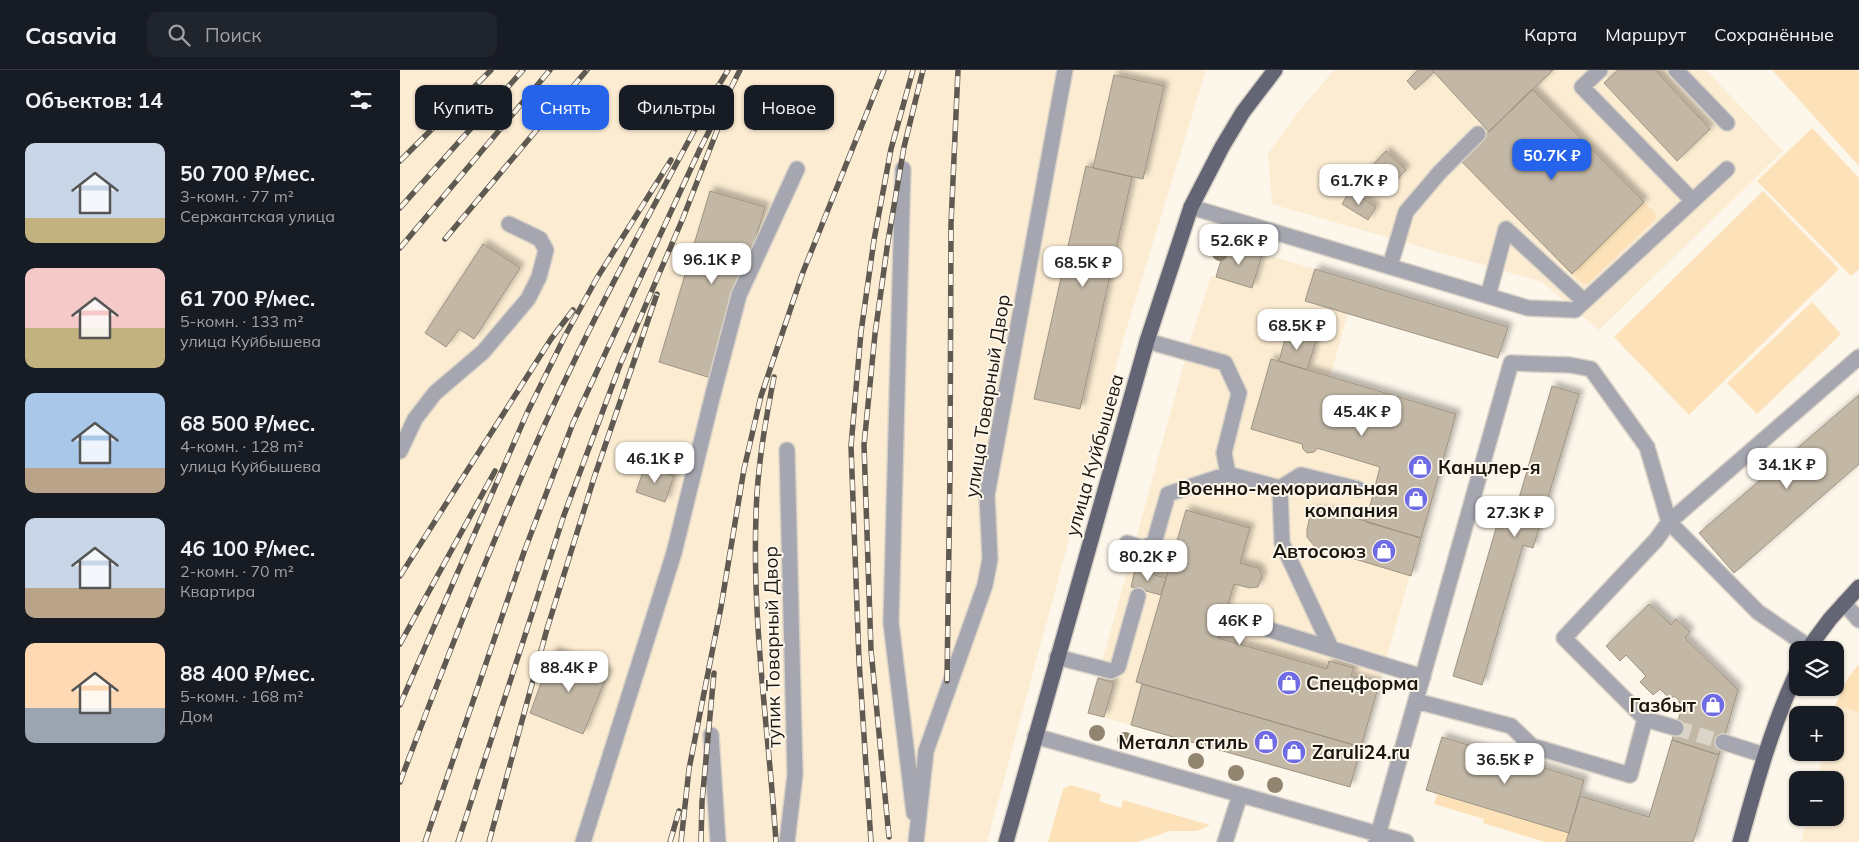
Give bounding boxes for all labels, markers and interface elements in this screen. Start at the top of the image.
search box [147,12,497,57]
text: Casavia [25,20,117,50]
icon: search [165,21,193,49]
text: Поиск [205,23,262,47]
text: Карта [1524,23,1577,46]
text: Маршрут [1605,23,1686,46]
text: Сохранённые [1714,23,1834,46]
chip: Купить [415,85,512,130]
chip: Снять [522,85,609,130]
chip: Фильтры [619,85,734,130]
chip: Новое [744,85,834,130]
icon: filters [347,86,375,114]
text: Объектов: 14 [25,87,163,113]
pin: 50.7K ₽ [1506,138,1598,181]
text: 50.7K ₽ [1523,145,1581,165]
text: 50 700 ₽/мес. [180,160,315,186]
icon: home [65,163,125,223]
pin: 61.7K ₽ [1313,164,1405,206]
text: 61.7K ₽ [1330,170,1388,190]
text: 3-комн. · 77 m² [180,186,294,206]
text: Сержантская улица [180,206,335,226]
pin: 52.6K ₽ [1193,224,1285,266]
text: 52.6K ₽ [1210,230,1268,250]
pin: 96.1K ₽ [666,242,758,285]
pin: 68.5K ₽ [1037,246,1129,288]
text: 96.1K ₽ [683,249,741,269]
text: 68.5K ₽ [1054,252,1112,272]
text: 61 700 ₽/мес. [180,285,315,311]
icon: home [65,288,125,348]
street label: улица Товарный Двор [959,293,1015,499]
pin: 68.5K ₽ [1251,308,1343,351]
text: 5-комн. · 133 m² [180,311,304,331]
text: 68.5K ₽ [1268,315,1326,335]
text: улица Куйбышева [180,331,321,351]
street label: улица Куйбышева [1059,371,1129,539]
pin: 45.4K ₽ [1316,394,1408,437]
text: 45.4K ₽ [1333,401,1391,421]
text: 68 500 ₽/мес. [180,410,315,436]
icon: home [65,413,125,473]
text: 4-комн. · 128 m² [180,436,304,456]
pin: 46.1K ₽ [609,442,701,484]
text: 46.1K ₽ [626,448,684,468]
pin: 34.1K ₽ [1741,448,1833,490]
shop icon: Канцлер-я [1407,454,1433,480]
text: 34.1K ₽ [1758,454,1816,474]
place label: Канцлер-я [1438,455,1541,479]
text: улица Куйбышева [180,456,321,476]
place label: Военно-мемориальная компания [1178,476,1398,522]
shop icon: Военно-мемориальная компания [1403,486,1429,512]
pin: 27.3K ₽ [1469,496,1561,538]
text: 27.3K ₽ [1486,502,1544,522]
text: 46 100 ₽/мес. [180,535,315,561]
icon: home [65,538,125,598]
shop icon: Автосоюз [1371,538,1397,564]
place label: Автосоюз [1273,539,1366,563]
pin: 80.2K ₽ [1102,540,1194,582]
street label: тупик Товарный Двор [758,546,786,748]
text: 80.2K ₽ [1119,546,1177,566]
text: 2-комн. · 70 m² [180,561,294,581]
text: Квартира [180,581,255,601]
pin: 46K ₽ [1205,604,1275,646]
text: 46K ₽ [1218,610,1262,630]
map controls [1789,641,1844,826]
button: layers [1789,641,1844,696]
pin: 88.4K ₽ [523,650,615,693]
text: 88.4K ₽ [540,657,598,677]
text: 88 400 ₽/мес. [180,660,315,686]
icon: home [65,663,125,723]
shop icon: Спецформа [1276,670,1302,696]
place label: Спецформа [1306,671,1419,695]
text: 5-комн. · 168 m² [180,686,304,706]
shop icon: Газбыт [1700,692,1726,718]
place label: Газбыт [1630,693,1697,717]
text: Дом [180,706,213,726]
button: + [1789,706,1844,761]
shop icon: Металл стиль [1253,729,1279,755]
place label: Металл стиль [1118,730,1248,754]
shop icon: Zaruli24.ru [1281,739,1307,765]
place label: Zaruli24.ru [1312,740,1410,764]
pin: 36.5K ₽ [1459,742,1551,785]
text: 36.5K ₽ [1476,749,1534,769]
button: − [1789,771,1844,826]

